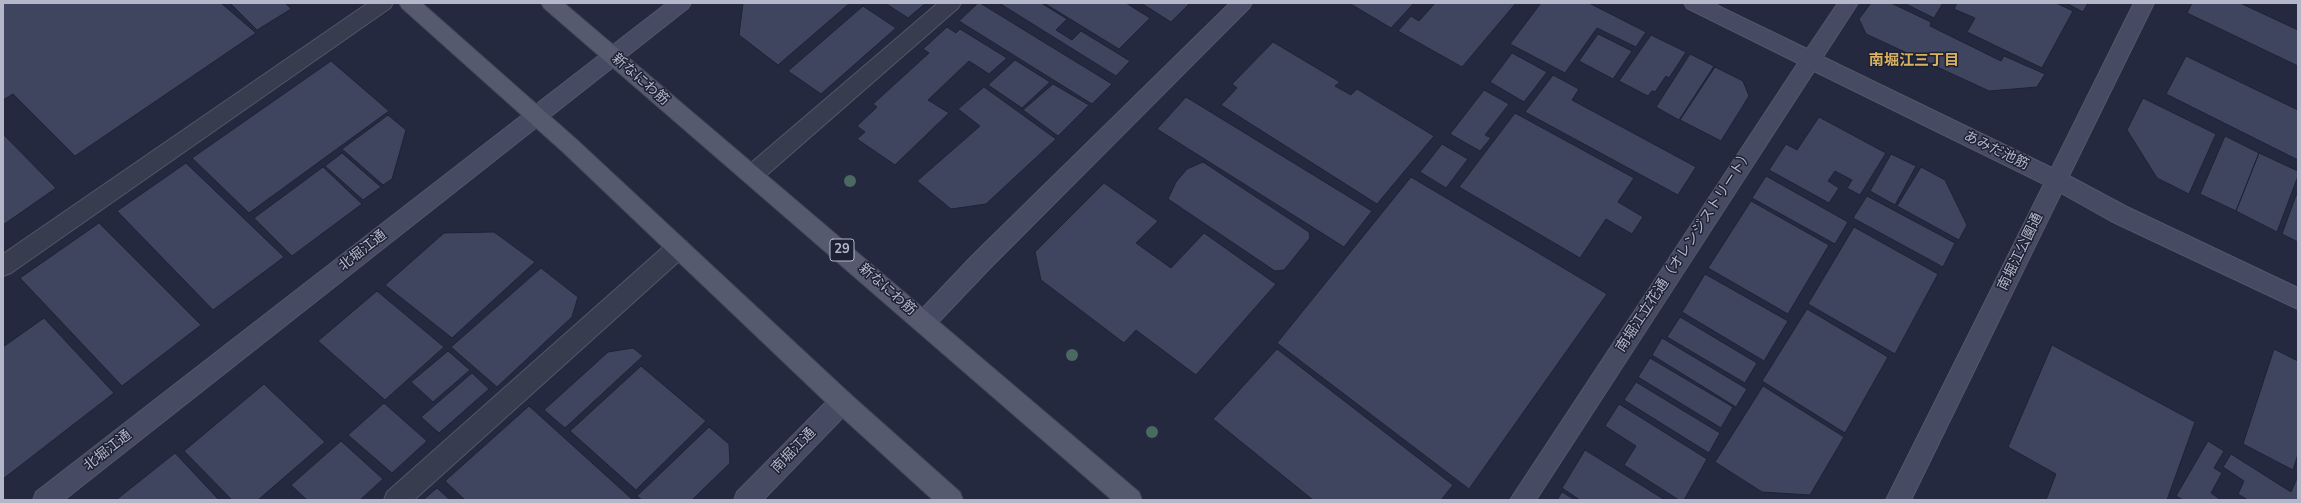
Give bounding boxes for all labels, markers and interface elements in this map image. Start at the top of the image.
street label: 新なにわ筋 [608,51,672,109]
district label: 南堀江三丁目 [1869,52,1959,70]
street label: あみだ池筋 [1961,128,2031,174]
street label: 南堀江立花通（オレンジストリート） [1613,147,1757,355]
street label: 南堀江公園通 [1995,211,2047,293]
street label: 北堀江通 [336,227,390,275]
road number: 29 [830,239,854,261]
street label: 新なにわ筋 [855,261,919,319]
street label: 南堀江通 [769,425,819,477]
street label: 北堀江通 [81,427,135,475]

